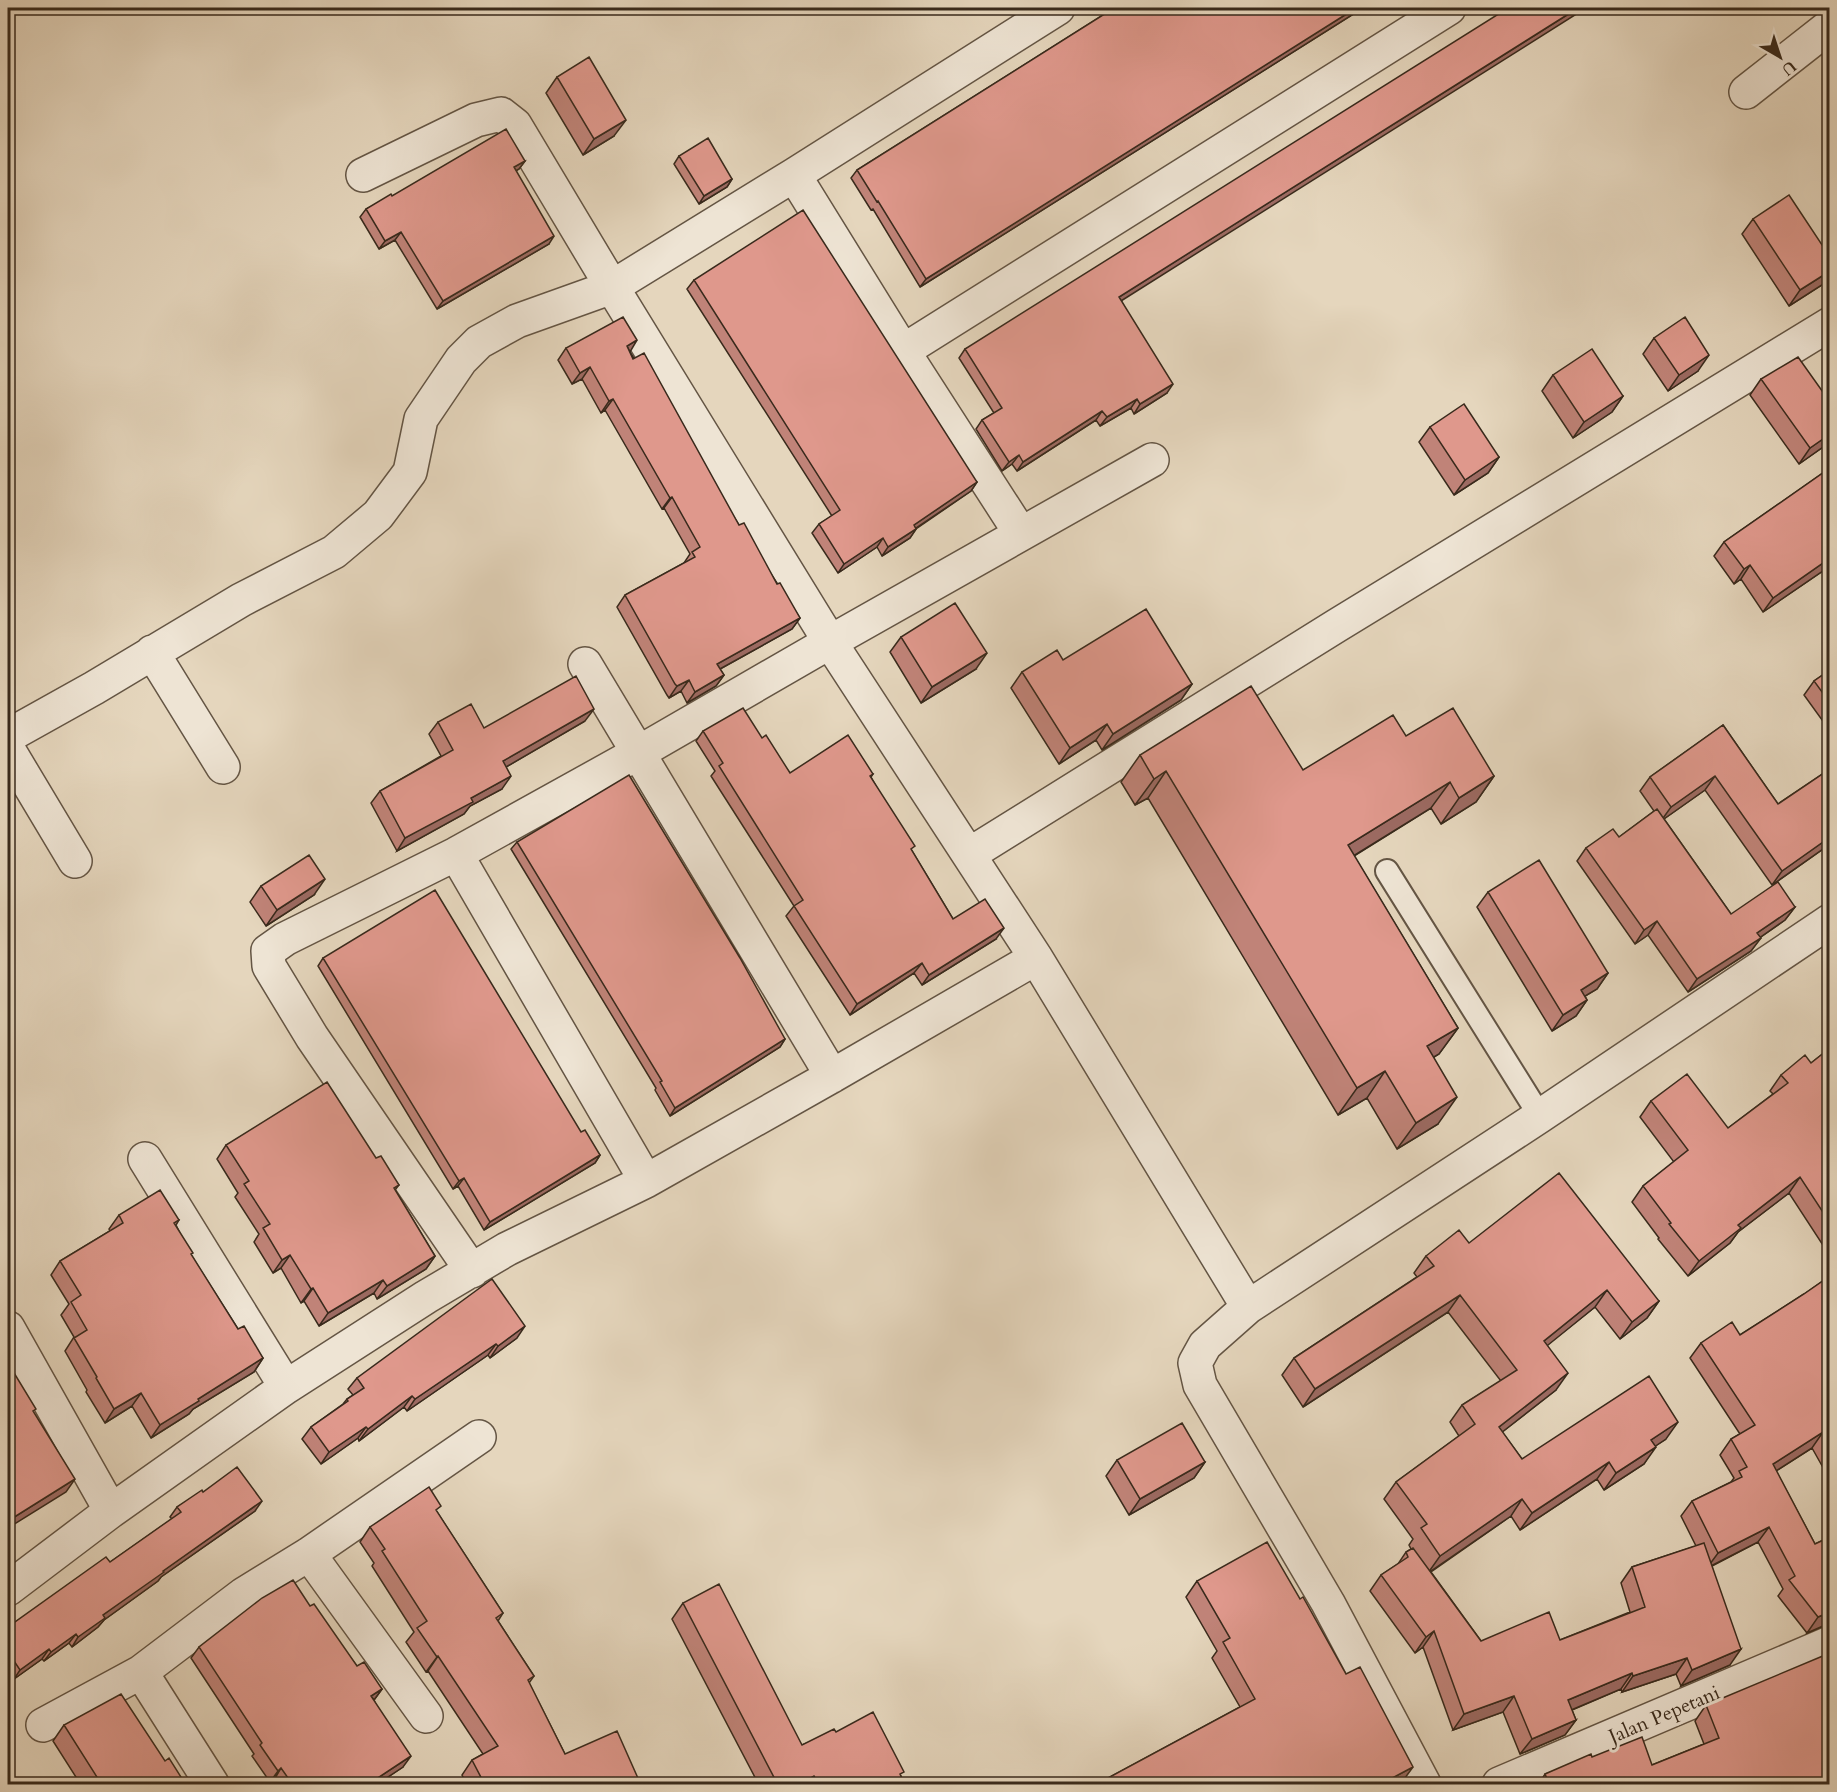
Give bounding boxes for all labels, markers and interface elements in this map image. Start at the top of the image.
north arrow [1750,27,1810,87]
text: U [1777,55,1801,81]
street label: Jalan Pepetani [1602,1679,1724,1751]

